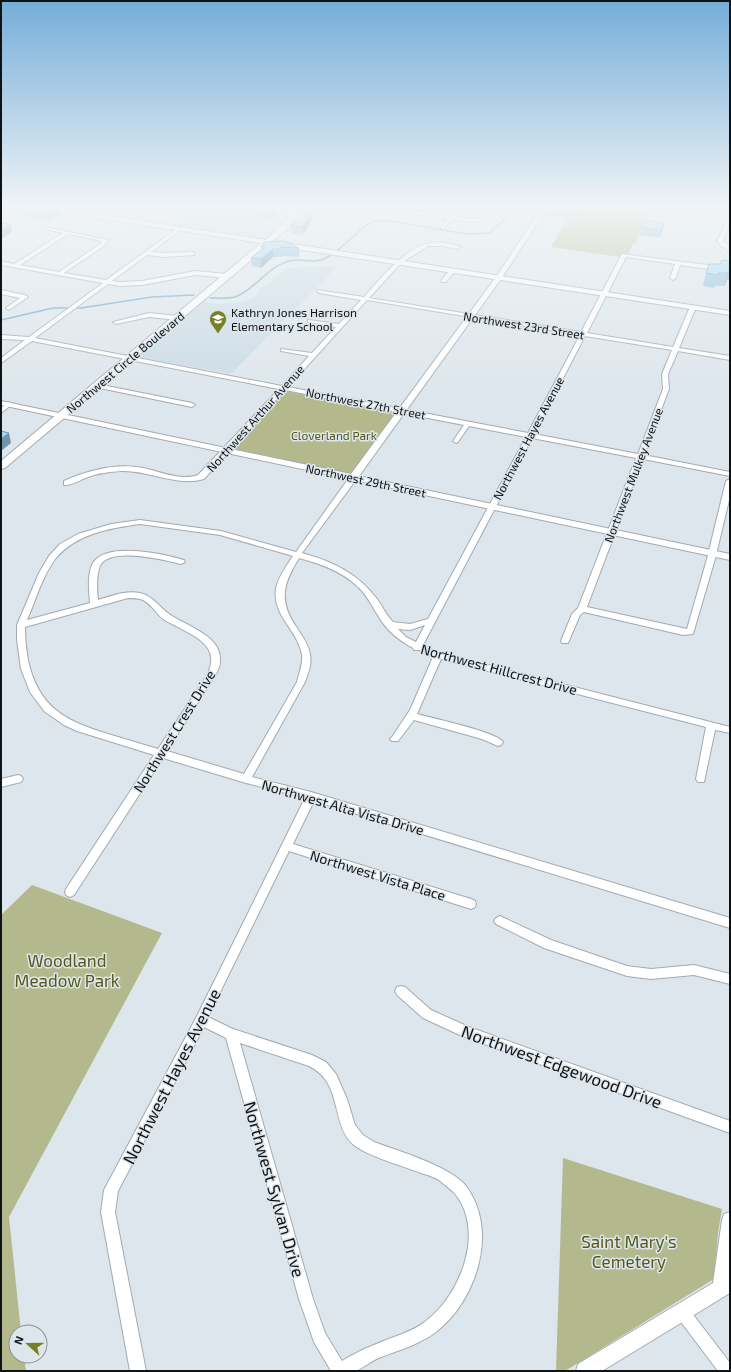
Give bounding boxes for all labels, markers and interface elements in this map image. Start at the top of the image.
place label: Kathryn Jones Harrison Elementary School [231,305,357,333]
street label: Northwest Circle Boulevard [63,308,187,416]
school or university icon: Kathryn Jones Harrison Elementary School [208,309,228,334]
street label: Northwest 23rd Street [463,309,586,342]
street label: Northwest Arthur Avenue [203,362,307,474]
street label: Northwest Hayes Avenue [490,374,566,502]
street label: Northwest 27th Street [305,385,427,422]
street label: Northwest Mulkey Avenue [601,406,665,544]
park label: Cloverland Park [291,428,377,442]
street label: Northwest 29th Street [305,460,428,500]
street label: Northwest Hillcrest Drive [419,640,579,698]
street label: Northwest Crest Drive [129,667,219,795]
street label: Northwest Alta Vista Drive [260,776,426,838]
street label: Northwest Vista Place [308,846,448,904]
park label: Woodland Meadow Park [15,950,120,990]
street label: Northwest Hayes Avenue [118,985,225,1168]
street label: Northwest Edgewood Drive [459,1020,665,1113]
street label: Northwest Sylvan Drive [239,1099,310,1280]
park label: Saint Mary's Cemetery [581,1231,677,1272]
north arrow [8,1324,48,1364]
text: N [11,1334,26,1346]

